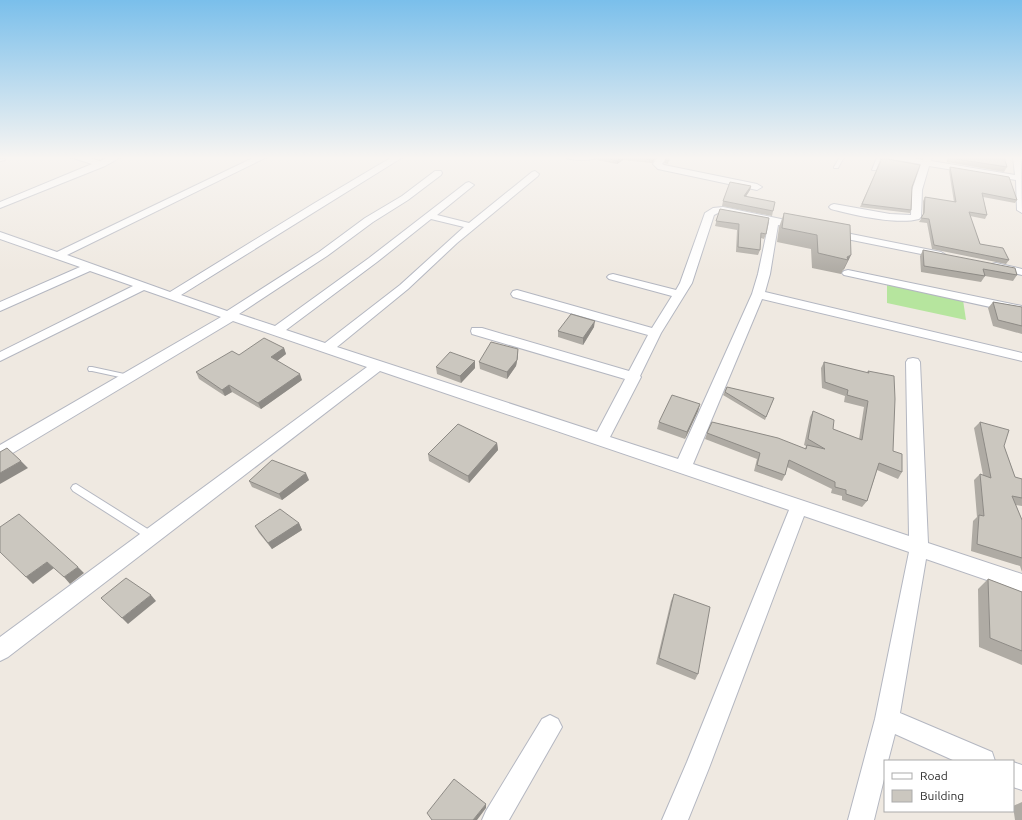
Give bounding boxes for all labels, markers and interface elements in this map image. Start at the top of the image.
legend [884,760,1014,812]
text: Road [920,769,948,782]
text: Building [920,789,964,802]

